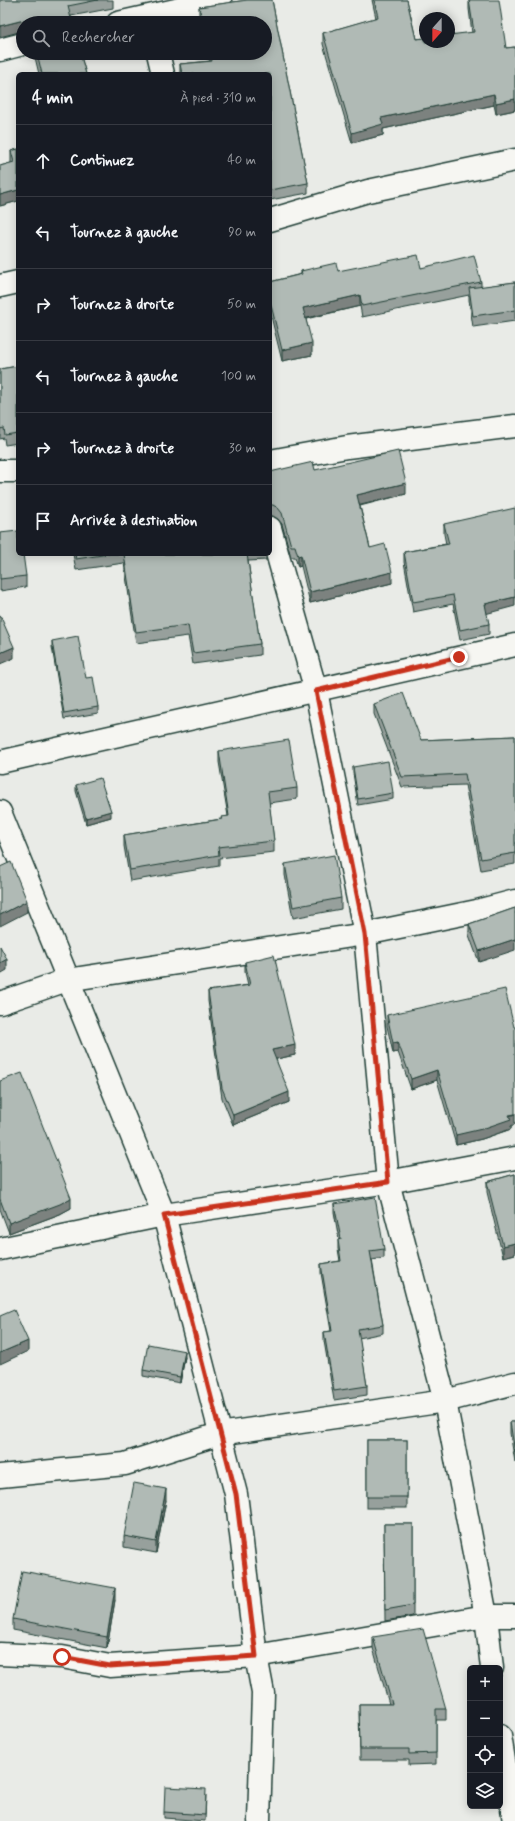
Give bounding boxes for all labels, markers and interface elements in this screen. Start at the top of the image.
north arrow [419,12,455,48]
search box [16,16,272,60]
icon: search [30,27,52,49]
text: Rechercher [62,28,135,48]
text: 4 min [32,87,73,109]
text: À pied · 310 m [180,90,256,107]
icon: ahead [32,150,54,172]
text: Continuez [70,151,134,171]
text: 40 m [227,152,256,169]
icon: left [32,222,54,244]
text: Tournez à gauche [70,223,178,243]
text: 90 m [228,224,256,241]
icon: right [32,294,54,316]
text: Tournez à droite [70,295,174,315]
text: 50 m [227,296,256,313]
icon: left [32,366,54,388]
text: Tournez à gauche [70,367,178,387]
text: 100 m [221,368,256,385]
icon: right [32,438,54,460]
text: Tournez à droite [70,439,174,459]
text: 30 m [229,440,256,457]
icon: arrive [32,510,54,532]
text: Arrivée à destination [70,511,197,531]
route end [450,648,468,666]
route start [53,1648,71,1666]
map controls [467,1665,503,1809]
button: + [467,1665,503,1701]
button: − [467,1701,503,1737]
button: locate [467,1737,503,1773]
button: layers [467,1773,503,1809]

